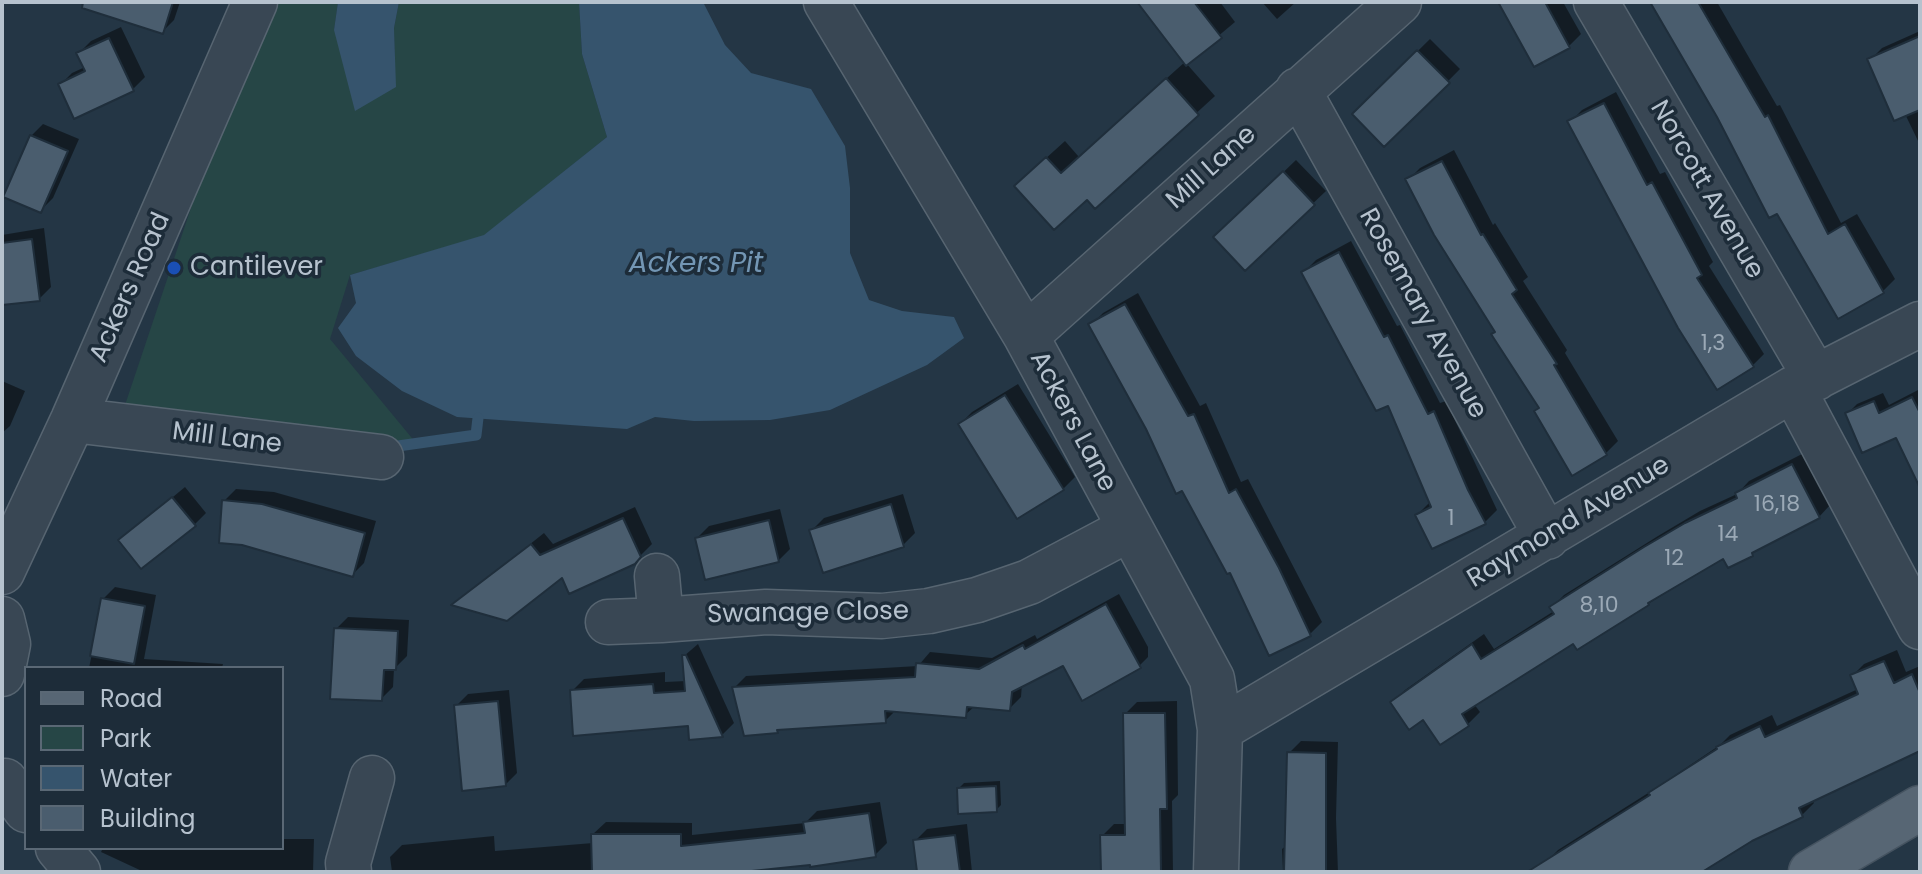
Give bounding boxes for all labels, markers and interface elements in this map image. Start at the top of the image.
street label: Norcott Avenue [1642,95,1770,285]
street label: Mill Lane [1161,120,1263,216]
street label: Rosemary Avenue [1351,203,1493,425]
street label: Ackers Road [84,208,178,368]
water label: Ackers Pit [629,248,763,282]
place label: Cantilever [190,252,323,284]
marker: Cantilever [165,259,183,277]
house number: 1,3 [1701,331,1725,357]
street label: Ackers Lane [1022,346,1122,498]
street label: Mill Lane [170,417,284,461]
street label: Raymond Avenue [1462,450,1676,596]
house number: 16,18 [1754,492,1800,518]
house number: 1 [1447,506,1455,532]
house number: 14 [1718,522,1738,548]
house number: 12 [1664,546,1684,572]
house number: 8,10 [1579,593,1619,619]
street label: Swanage Close [707,597,909,631]
legend [24,666,284,850]
text: Road [100,682,162,715]
text: Park [100,722,151,755]
text: Water [100,762,172,795]
text: Building [100,802,196,835]

